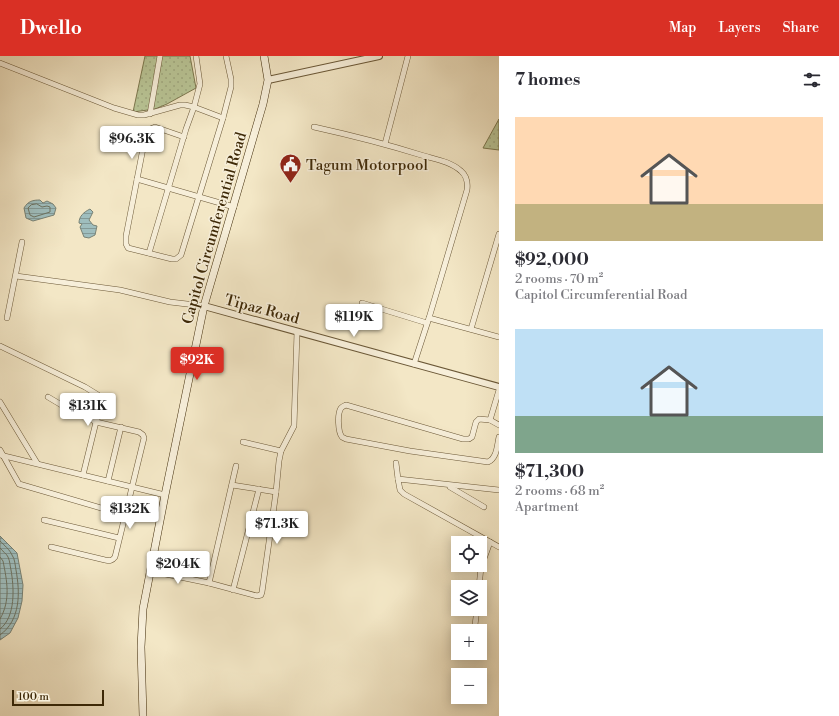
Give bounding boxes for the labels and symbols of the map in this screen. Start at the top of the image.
pin: $96.3K [99,126,165,160]
street label: Capitol Circumferential Road [178,129,251,326]
public building icon: Tagum Motorpool [278,152,304,185]
place label: Tagum Motorpool [306,156,428,175]
street label: Tipaz Road [222,290,302,329]
pin: $119K [326,304,382,338]
pin: $92K [173,347,221,381]
pin: $131K [60,393,116,427]
pin: $132K [102,496,158,530]
pin: $71.3K [244,511,310,545]
pin: $204K [150,551,206,585]
scale bar [12,688,104,707]

